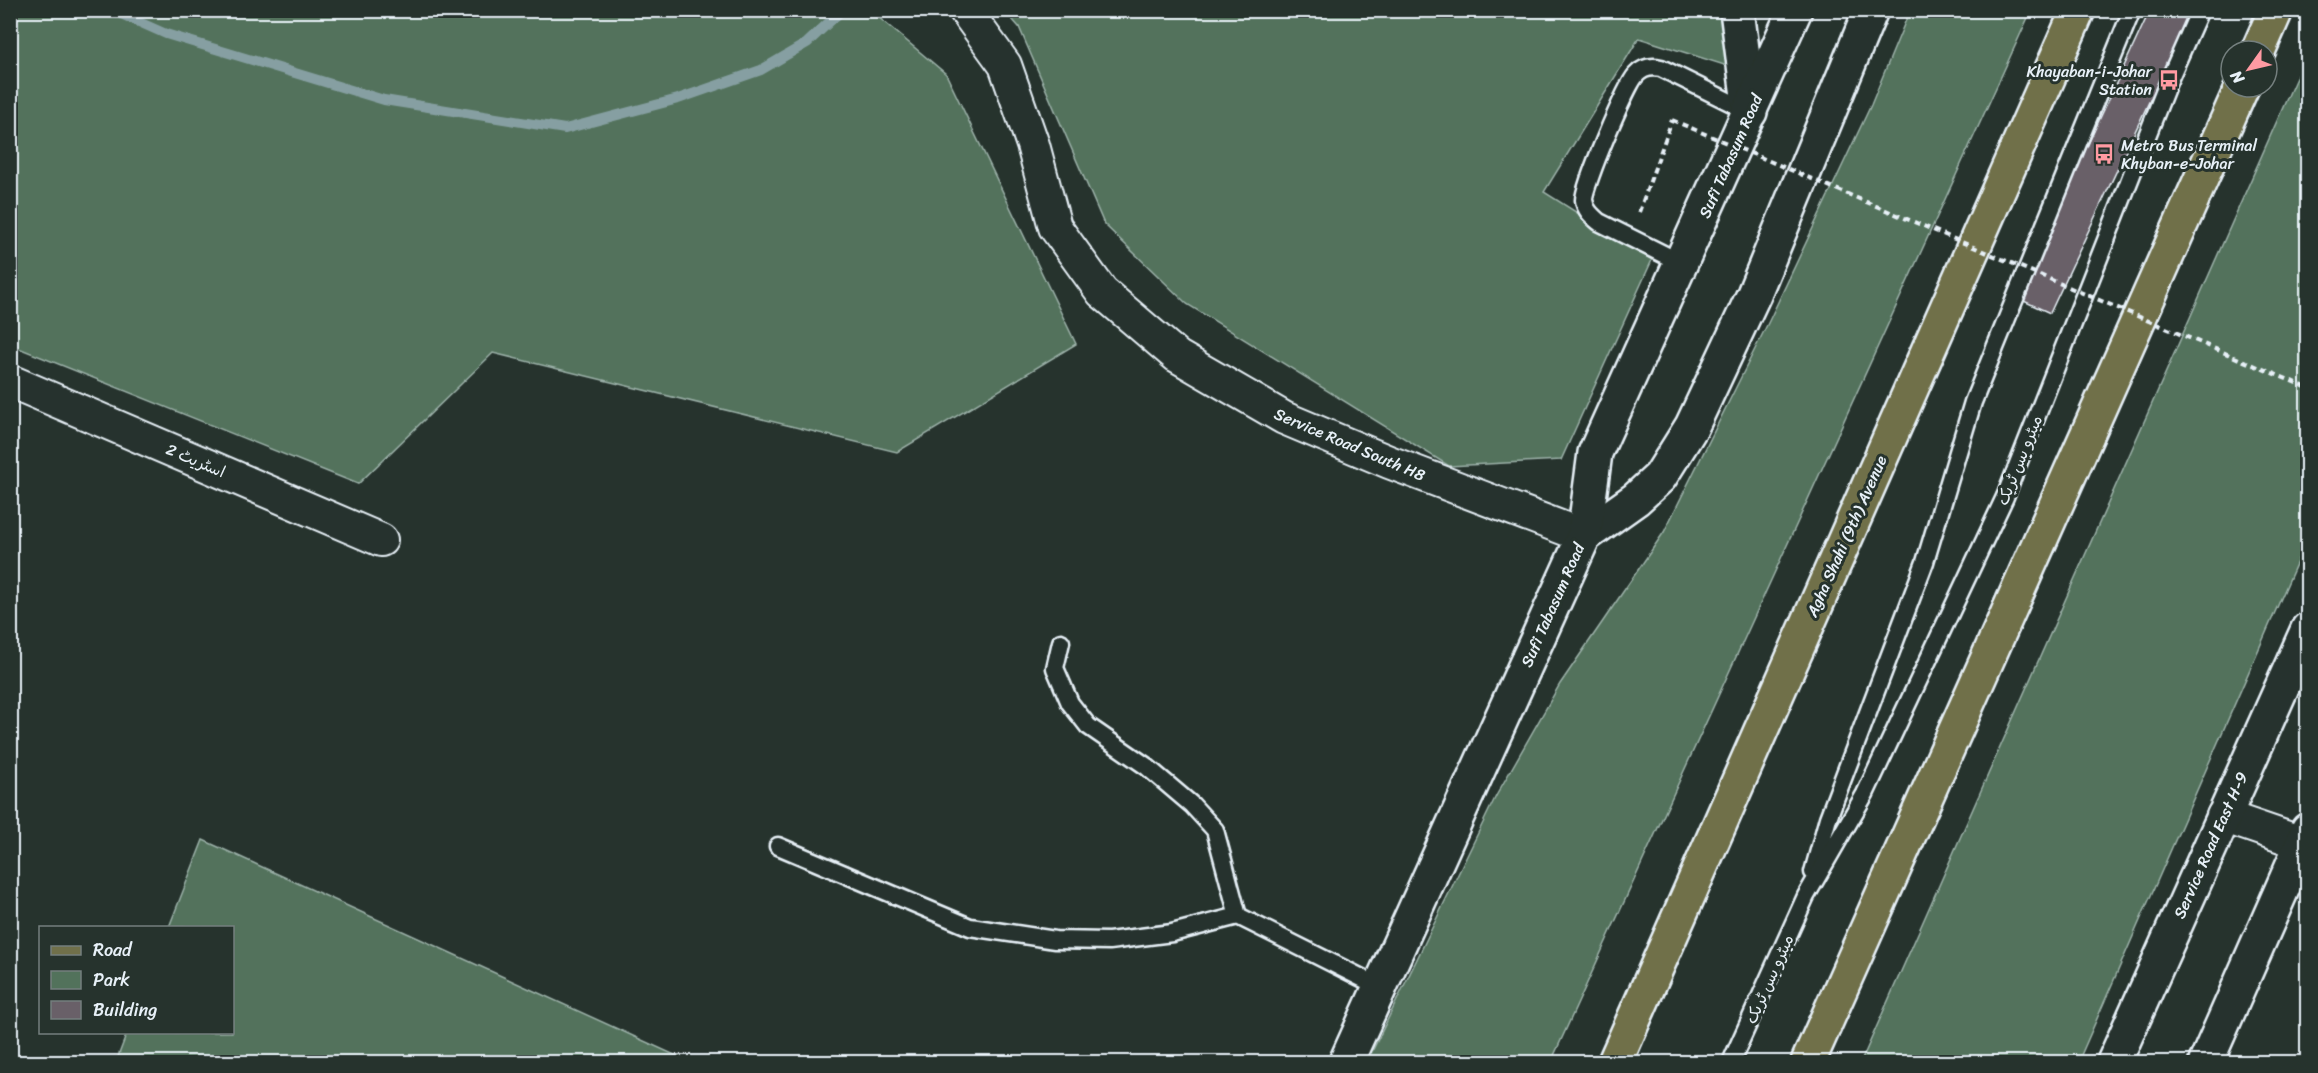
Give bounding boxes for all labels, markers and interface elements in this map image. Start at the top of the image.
north arrow [2219,39,2279,99]
place label: Khayaban-i-Johar Station [2026,57,2153,104]
text: N [2221,64,2253,91]
bus stop icon: Khayaban-i-Johar Station [2157,68,2181,92]
street label: Sufi Tabasum Road [1690,88,1771,223]
place label: Metro Bus Terminal Khyban-e-Johar [2121,131,2257,178]
bus stop icon: Metro Bus Terminal Khyban-e-Johar [2092,142,2116,166]
street label: Service Road South H8 [1270,399,1430,490]
street label: میٹرو بس ٹریک [1988,410,2051,510]
street label: اسٹریٹ 2 [162,435,230,486]
street label: Agha Shahi (9th) Avenue [1797,450,1895,623]
street label: Sufi Tabasum Road [1512,537,1593,672]
street label: Service Road East H-9 [2165,767,2256,923]
legend [39,926,234,1034]
street label: میٹرو بس ٹریک [1737,930,1802,1029]
text: Road [93,934,133,966]
text: Park [93,964,130,996]
text: Building [93,994,157,1026]

